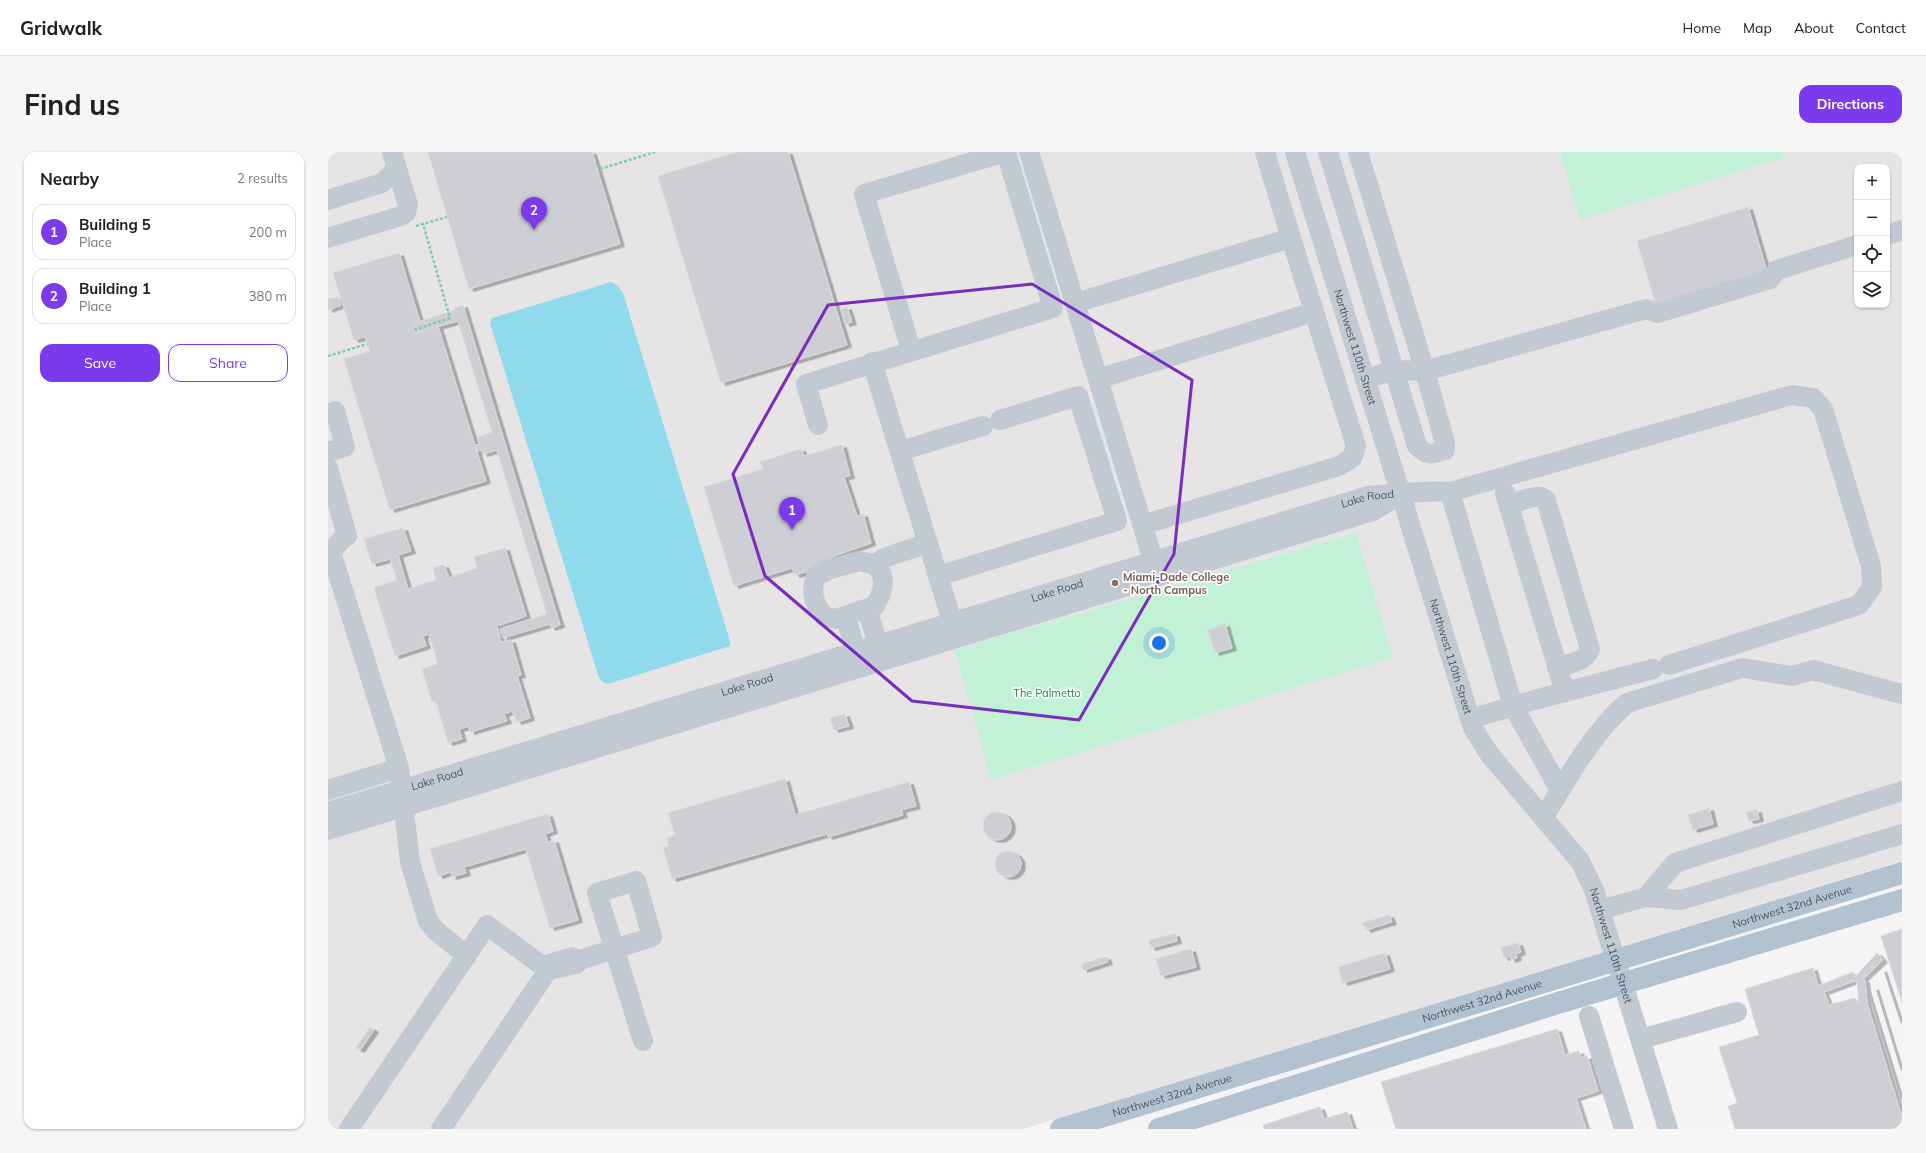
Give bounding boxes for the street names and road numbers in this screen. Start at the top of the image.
street label: Northwest 110th Street [1331,287,1380,407]
street label: Lake Road [1339,487,1395,511]
street label: Lake Road [1029,576,1085,605]
street label: Northwest 110th Street [1426,597,1475,716]
street label: Lake Road [719,670,775,699]
street label: Lake Road [409,764,465,793]
street label: Northwest 32nd Avenue [1730,882,1853,931]
street label: Northwest 110th Street [1587,886,1636,1005]
street label: Northwest 32nd Avenue [1420,976,1543,1026]
street label: Northwest 32nd Avenue [1111,1070,1233,1120]

